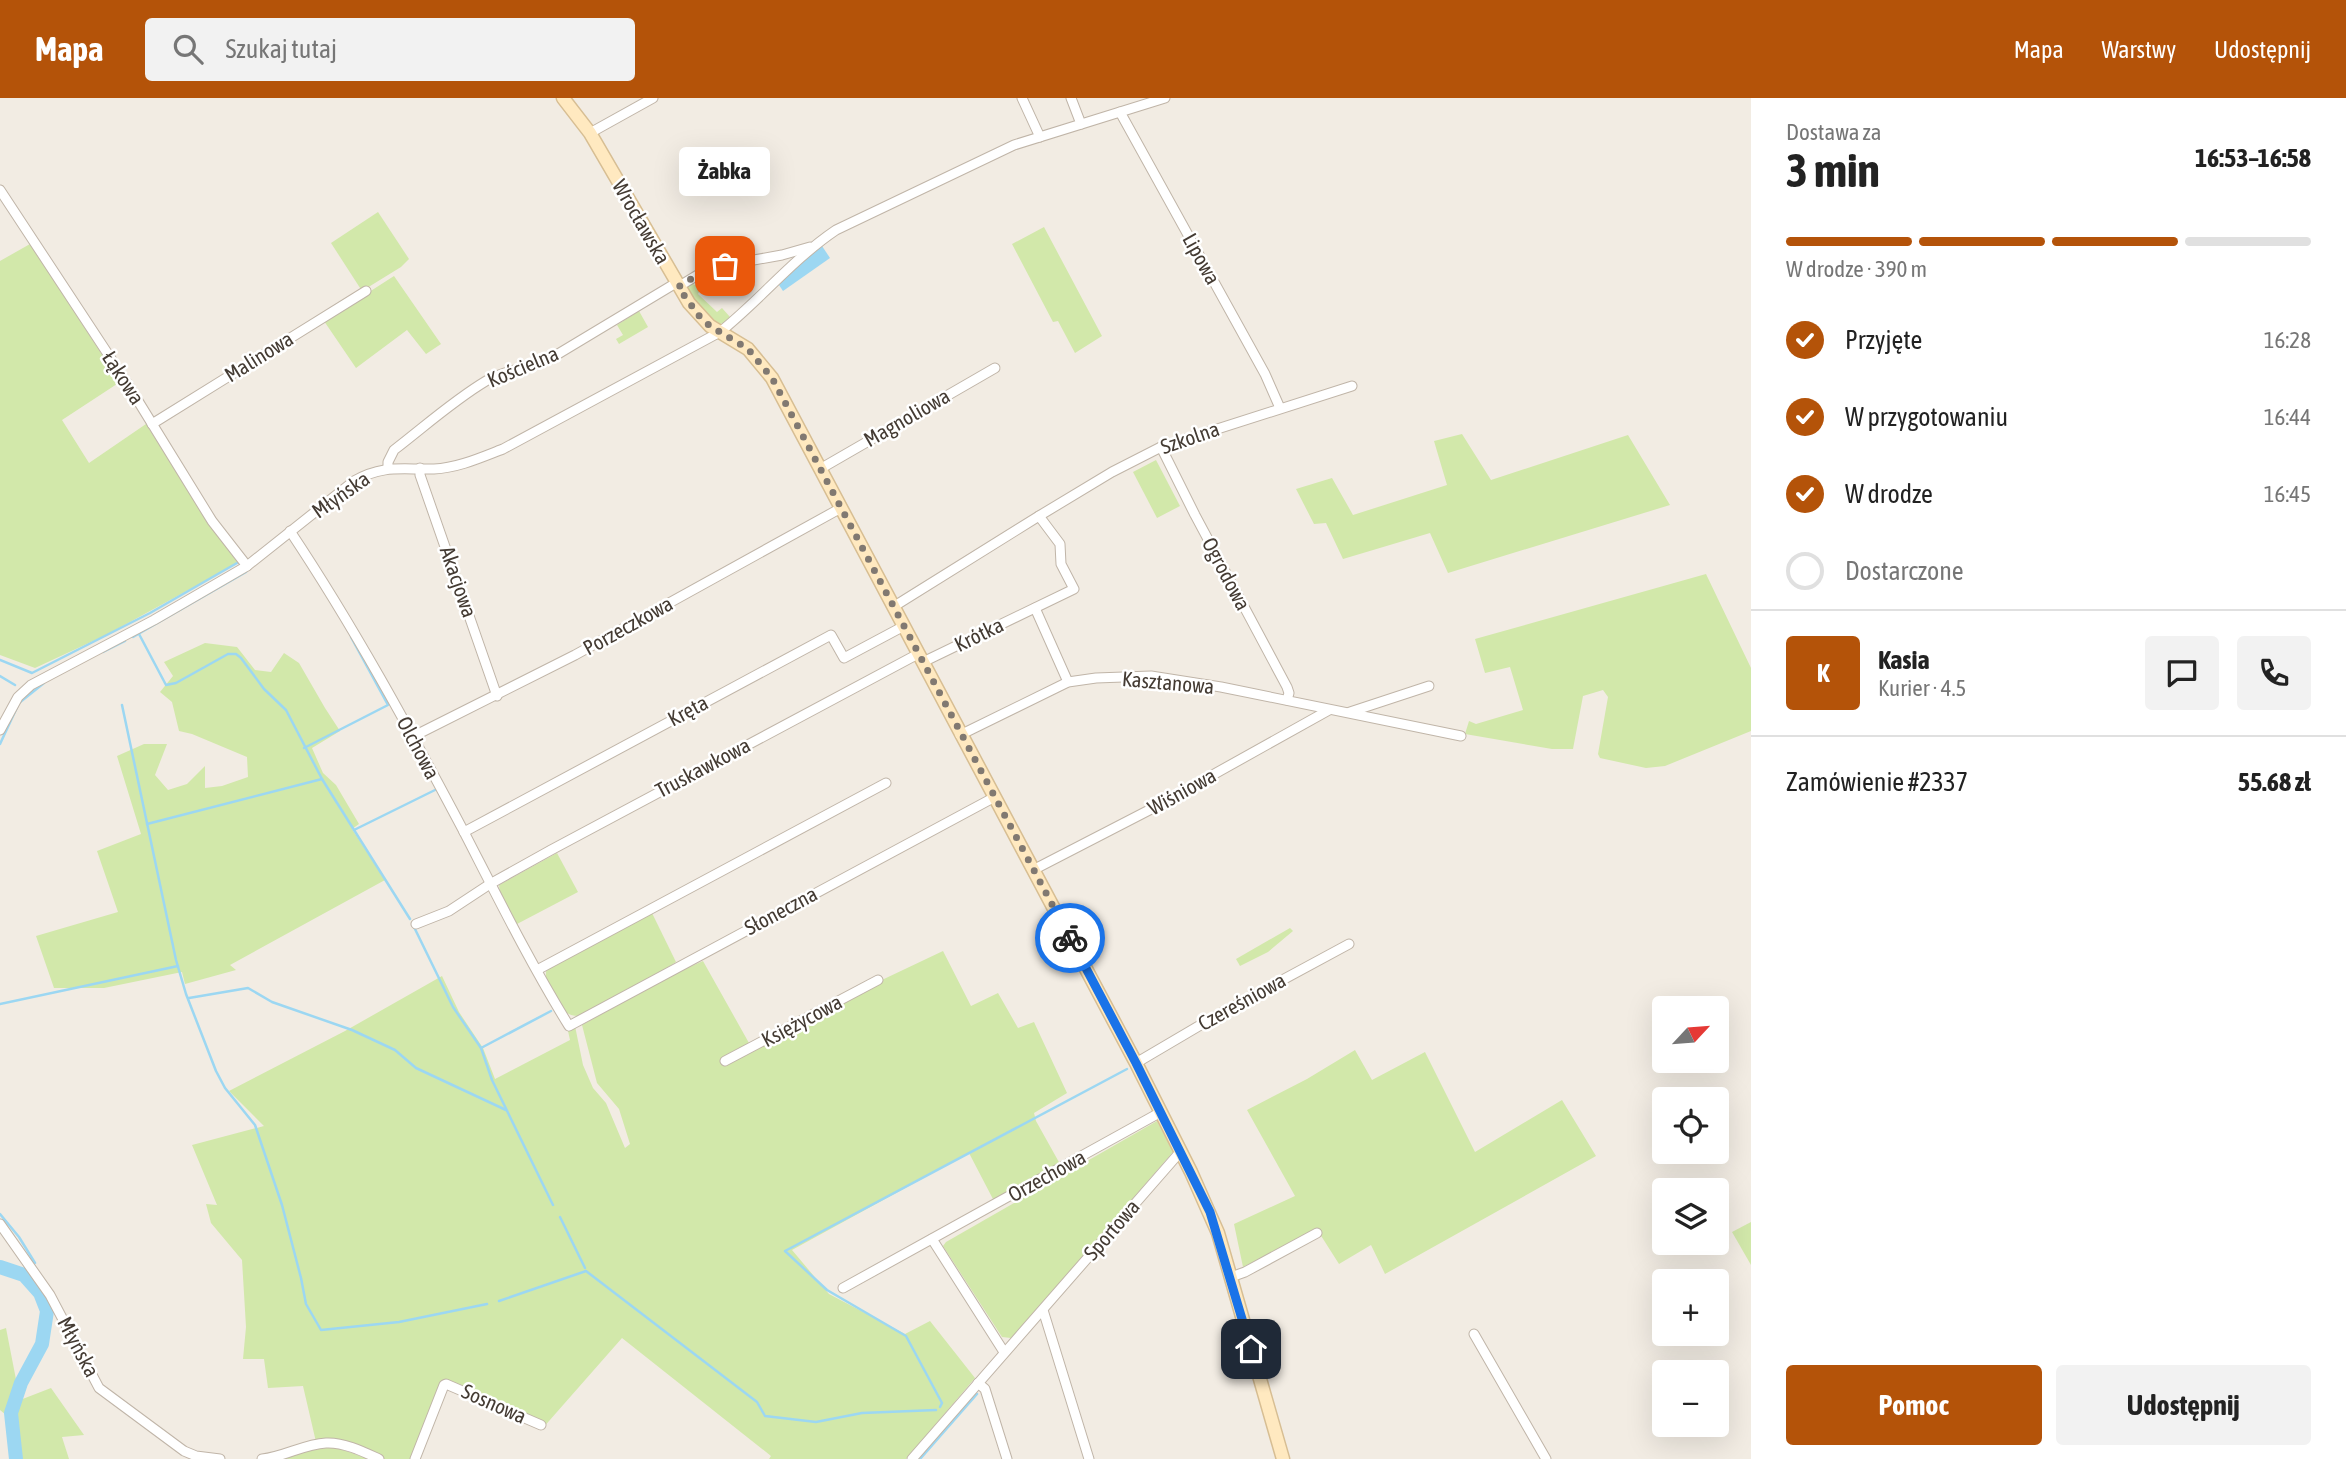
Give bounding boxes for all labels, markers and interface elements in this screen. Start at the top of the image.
search box [145,18,635,81]
text: Mapa [35,30,103,68]
icon: search [169,30,207,68]
text: Szukaj tutaj [225,34,337,64]
text: Mapa [2014,36,2064,63]
text: Warstwy [2102,36,2176,63]
text: Udostępnij [2214,36,2311,63]
text: Dostawa za [1786,119,1881,145]
text: 16:53–16:58 [2195,143,2311,173]
text: 3 min [1786,144,1880,197]
callout: Żabka [680,147,770,196]
text: Żabka [698,158,751,184]
street label: Wrocławska [608,175,676,268]
street label: Lipowa [1178,229,1226,288]
pin [695,236,755,296]
icon: bag [706,247,744,285]
text: W drodze · 390 m [1786,256,1927,282]
icon: check [1786,321,1824,359]
text: Przyjęte [1845,325,1922,355]
street label: Malinowa [220,326,297,387]
text: 16:28 [2264,327,2311,353]
street label: Kościelna [483,340,562,392]
street label: Łąkowa [98,346,150,409]
street label: Magnoliowa [859,383,954,451]
icon: check [1786,398,1824,436]
text: W przygotowaniu [1845,402,2008,432]
text: 16:44 [2264,404,2311,430]
street label: Szkolna [1157,416,1222,458]
street label: Młyńska [307,466,374,523]
icon: check [1786,475,1824,513]
text: W drodze [1845,479,1933,509]
text: 16:45 [2264,481,2311,507]
street label: Ogrodowa [1198,533,1256,614]
street label: Akacjowa [436,543,482,620]
text: Dostarczone [1845,556,1964,586]
street label: Porzeczkowa [578,591,677,660]
street label: Krótka [950,612,1007,656]
button: chat [2145,636,2219,710]
button: phone [2237,636,2311,710]
text: Kasia [1878,645,1930,675]
text: K [1817,658,1829,688]
street label: Kasztanowa [1121,666,1215,698]
text: Kurier · 4.5 [1878,675,1966,701]
street label: Kręta [663,690,712,731]
street label: Olchowa [392,712,445,783]
street label: Truskawkowa [651,732,754,802]
street label: Wiśniowa [1143,763,1220,820]
text: Zamówienie #2337 [1786,767,1968,797]
text: 55.68 zł [2238,767,2311,797]
street label: Słoneczna [740,881,821,939]
courier [1035,903,1105,973]
icon: bike [1051,919,1089,957]
street label: Czereśniowa [1194,967,1289,1035]
street label: Księżycowa [757,989,846,1051]
north arrow [1652,996,1729,1073]
map controls [1652,996,1729,1437]
button: locate [1652,1087,1729,1164]
street label: Orzechowa [1004,1144,1089,1206]
button: layers [1652,1178,1729,1255]
street label: Sportowa [1078,1194,1144,1264]
button: + [1652,1269,1729,1346]
street label: Młyńska [53,1312,105,1381]
pin [1221,1319,1281,1379]
icon: home [1232,1330,1270,1368]
button: − [1652,1360,1729,1437]
button: Pomoc [1786,1365,2042,1445]
button: Udostępnij [2056,1365,2311,1445]
street label: Sosnowa [458,1378,530,1428]

